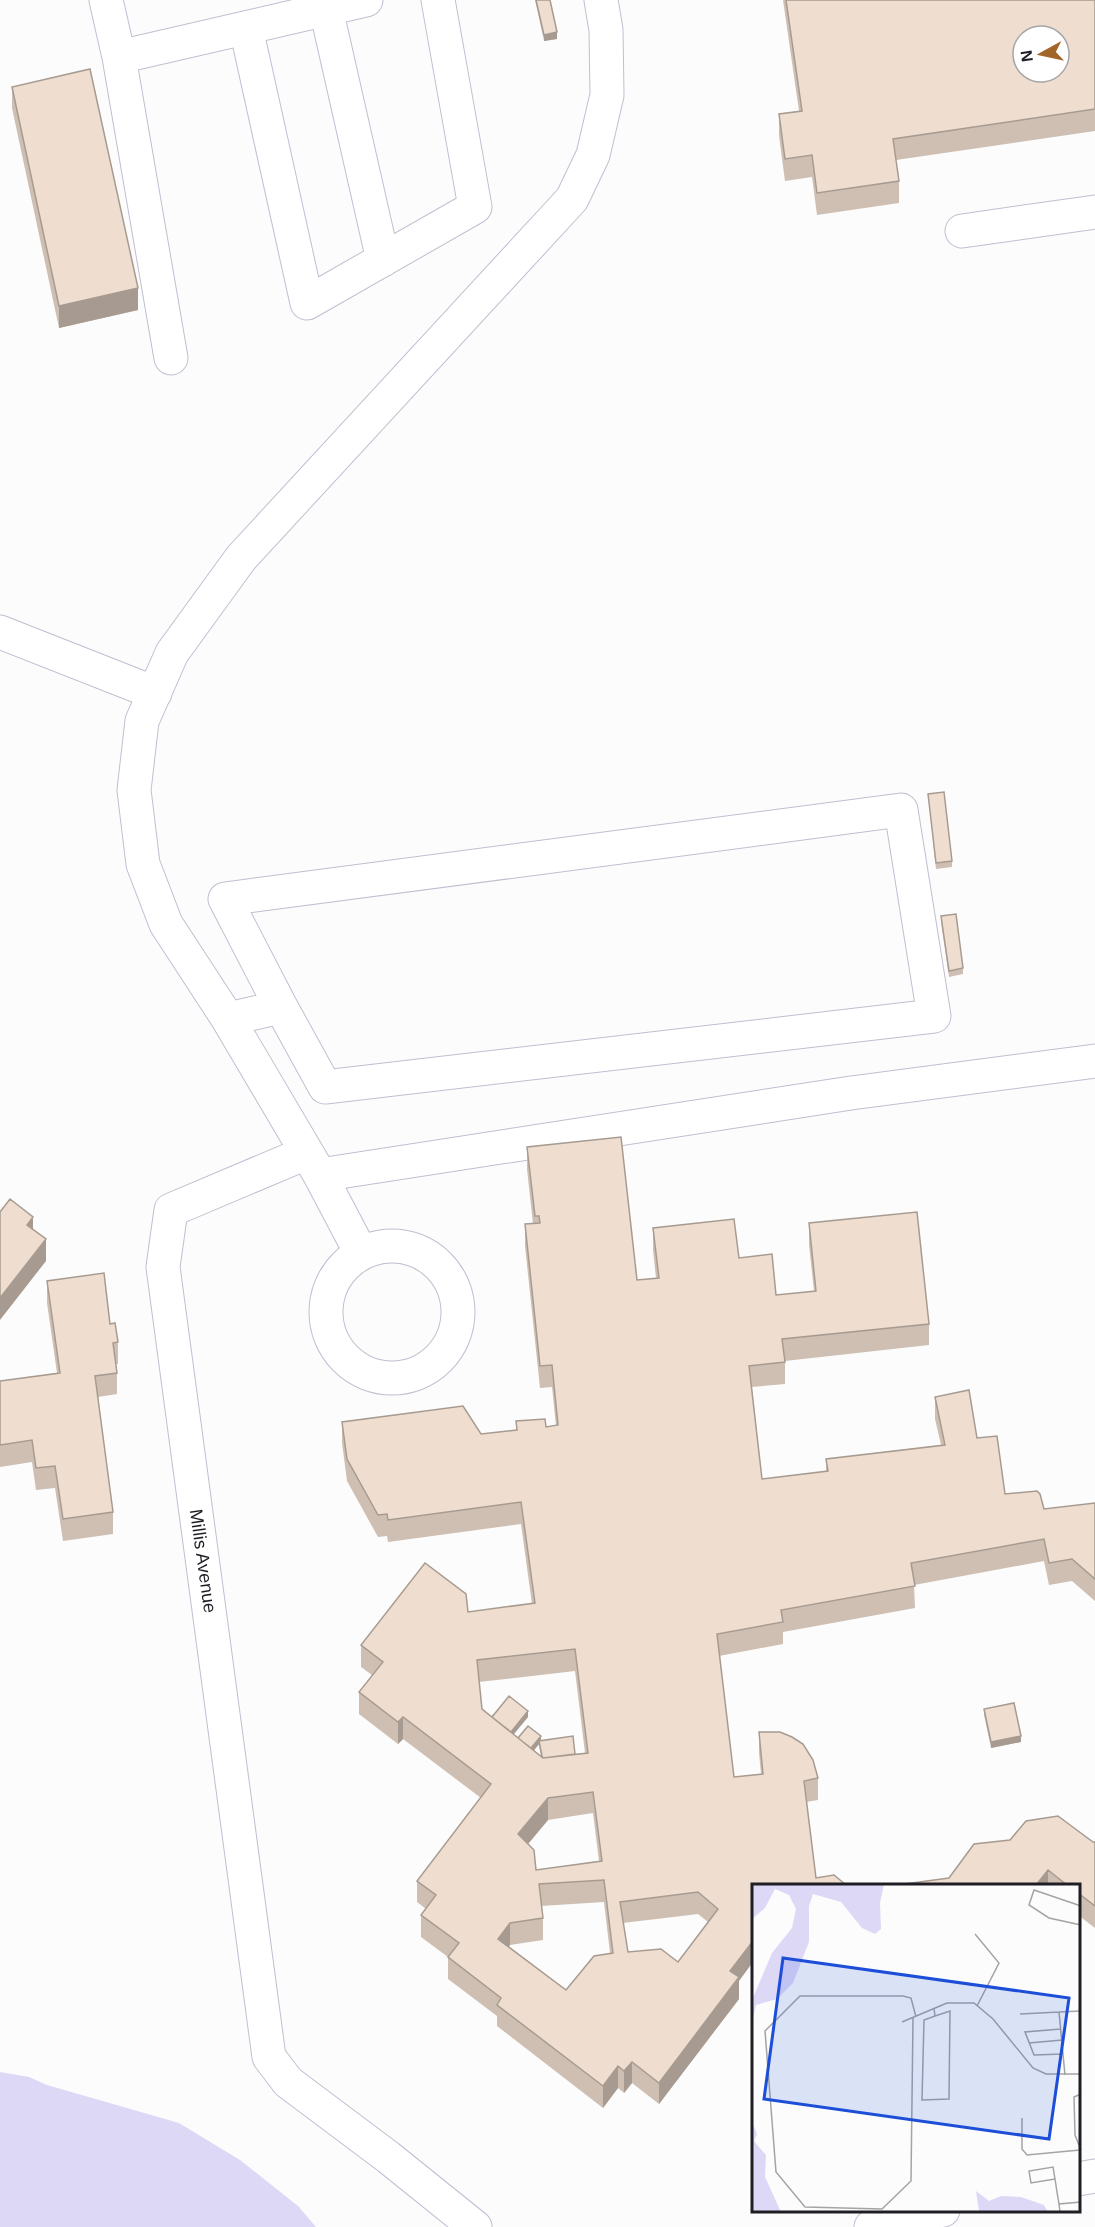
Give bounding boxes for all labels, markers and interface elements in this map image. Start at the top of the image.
north arrow [1011,24,1071,84]
text: N [1017,49,1036,63]
street label: Millis Avenue [186,1508,220,1614]
inset map [752,1884,1080,2212]

